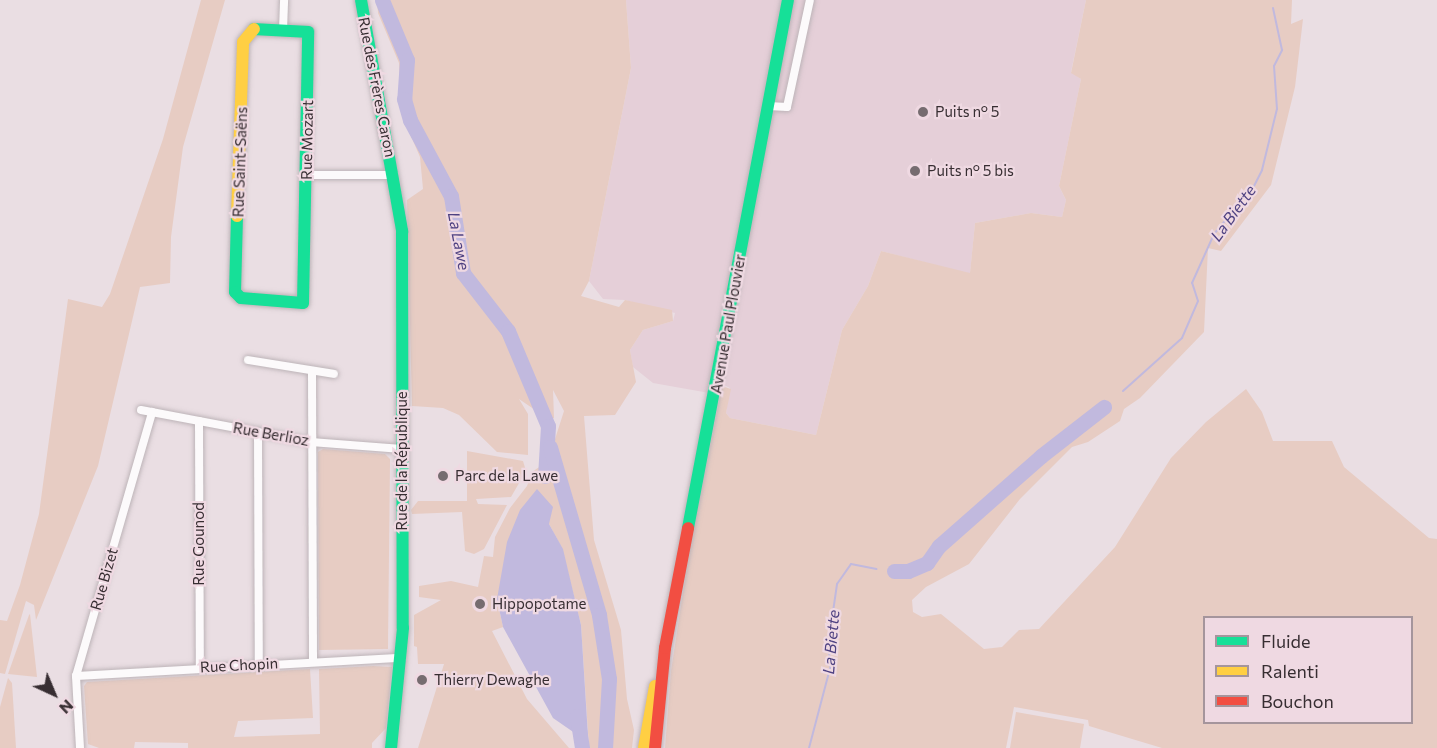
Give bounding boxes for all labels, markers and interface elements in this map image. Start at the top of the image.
street label: Rue des Frères Caron [355,15,399,159]
street label: Rue Mozart [297,100,317,180]
place label: Puits n° 5 [935,103,999,121]
marker: Puits n° 5 [916,105,930,119]
street label: Rue Saint-Saëns [229,106,251,218]
place label: Puits n° 5 bis [927,162,1014,180]
marker: Puits n° 5 bis [908,164,922,178]
water label: La Biette [1206,181,1260,245]
water label: La Lawe [444,210,474,272]
street label: Avenue Paul Plouvier [707,253,749,395]
street label: Rue de la République [393,391,411,531]
street label: Rue Berlioz [232,418,310,450]
place label: Parc de la Lawe [455,467,558,485]
marker: Parc de la Lawe [436,469,450,483]
street label: Rue Gounod [190,502,208,586]
street label: Rue Bizet [87,546,121,612]
place label: Hippopotame [492,595,587,613]
marker: Hippopotame [473,597,487,611]
water label: La Biette [819,609,843,675]
legend [1203,616,1413,724]
text: Fluide [1261,630,1310,652]
street label: Rue Chopin [199,654,279,676]
text: Ralenti [1261,660,1319,682]
north arrow [24,664,84,724]
place label: Thierry Dewaghe [434,671,550,689]
marker: Thierry Dewaghe [415,673,429,687]
text: Bouchon [1261,690,1334,712]
text: N [56,696,78,718]

